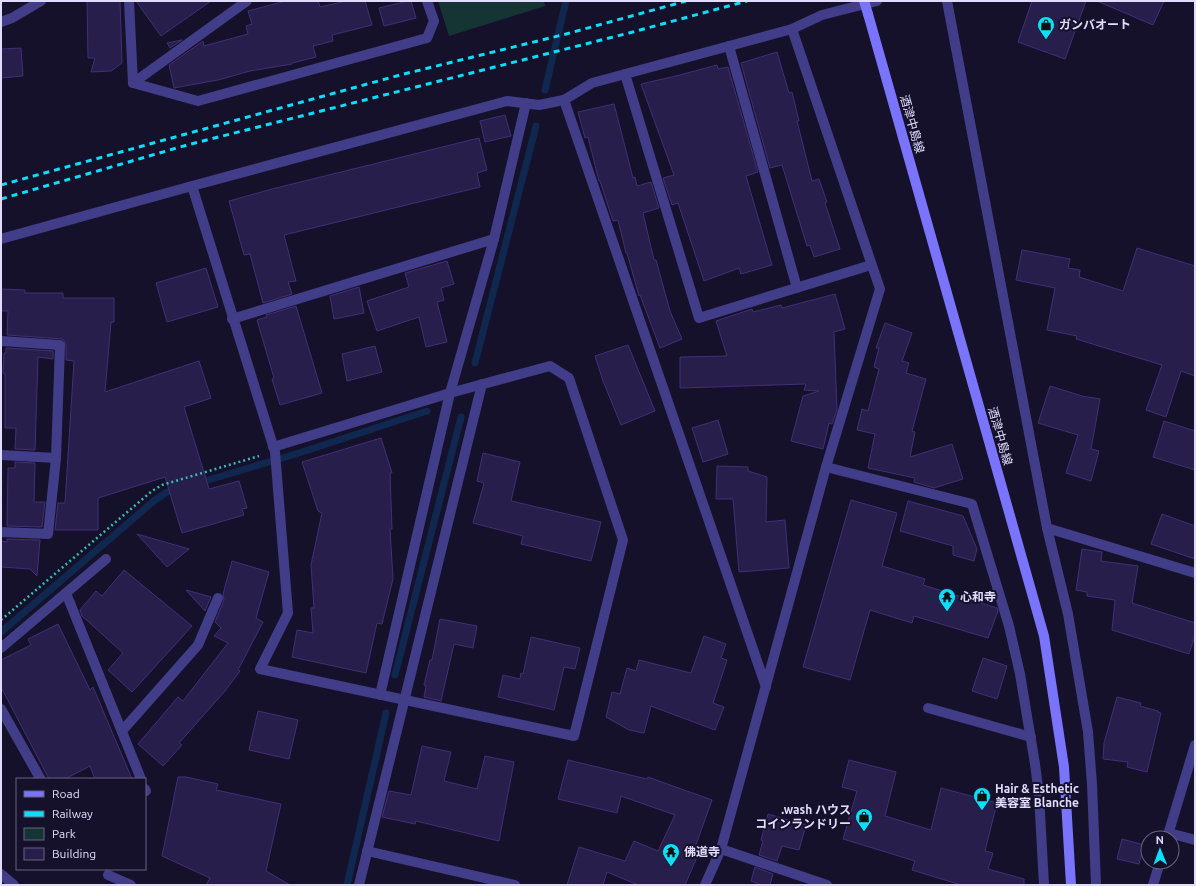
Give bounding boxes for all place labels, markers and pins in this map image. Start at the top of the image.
shop icon: ガンバオート [1036,15,1056,40]
place label: ガンバオート [1059,18,1131,31]
temple icon: 心和寺 [937,587,957,612]
place label: 心和寺 [960,590,996,603]
place label: Hair & Esthetic 美容室 Blanche [995,782,1079,809]
shop icon: Hair & Esthetic 美容室 Blanche [972,786,992,811]
place label: .wash ハウス コインランドリー [755,803,851,830]
shop icon: .wash ハウス コインランドリー [854,807,874,832]
temple icon: 佛道寺 [661,842,681,867]
place label: 佛道寺 [684,845,720,858]

